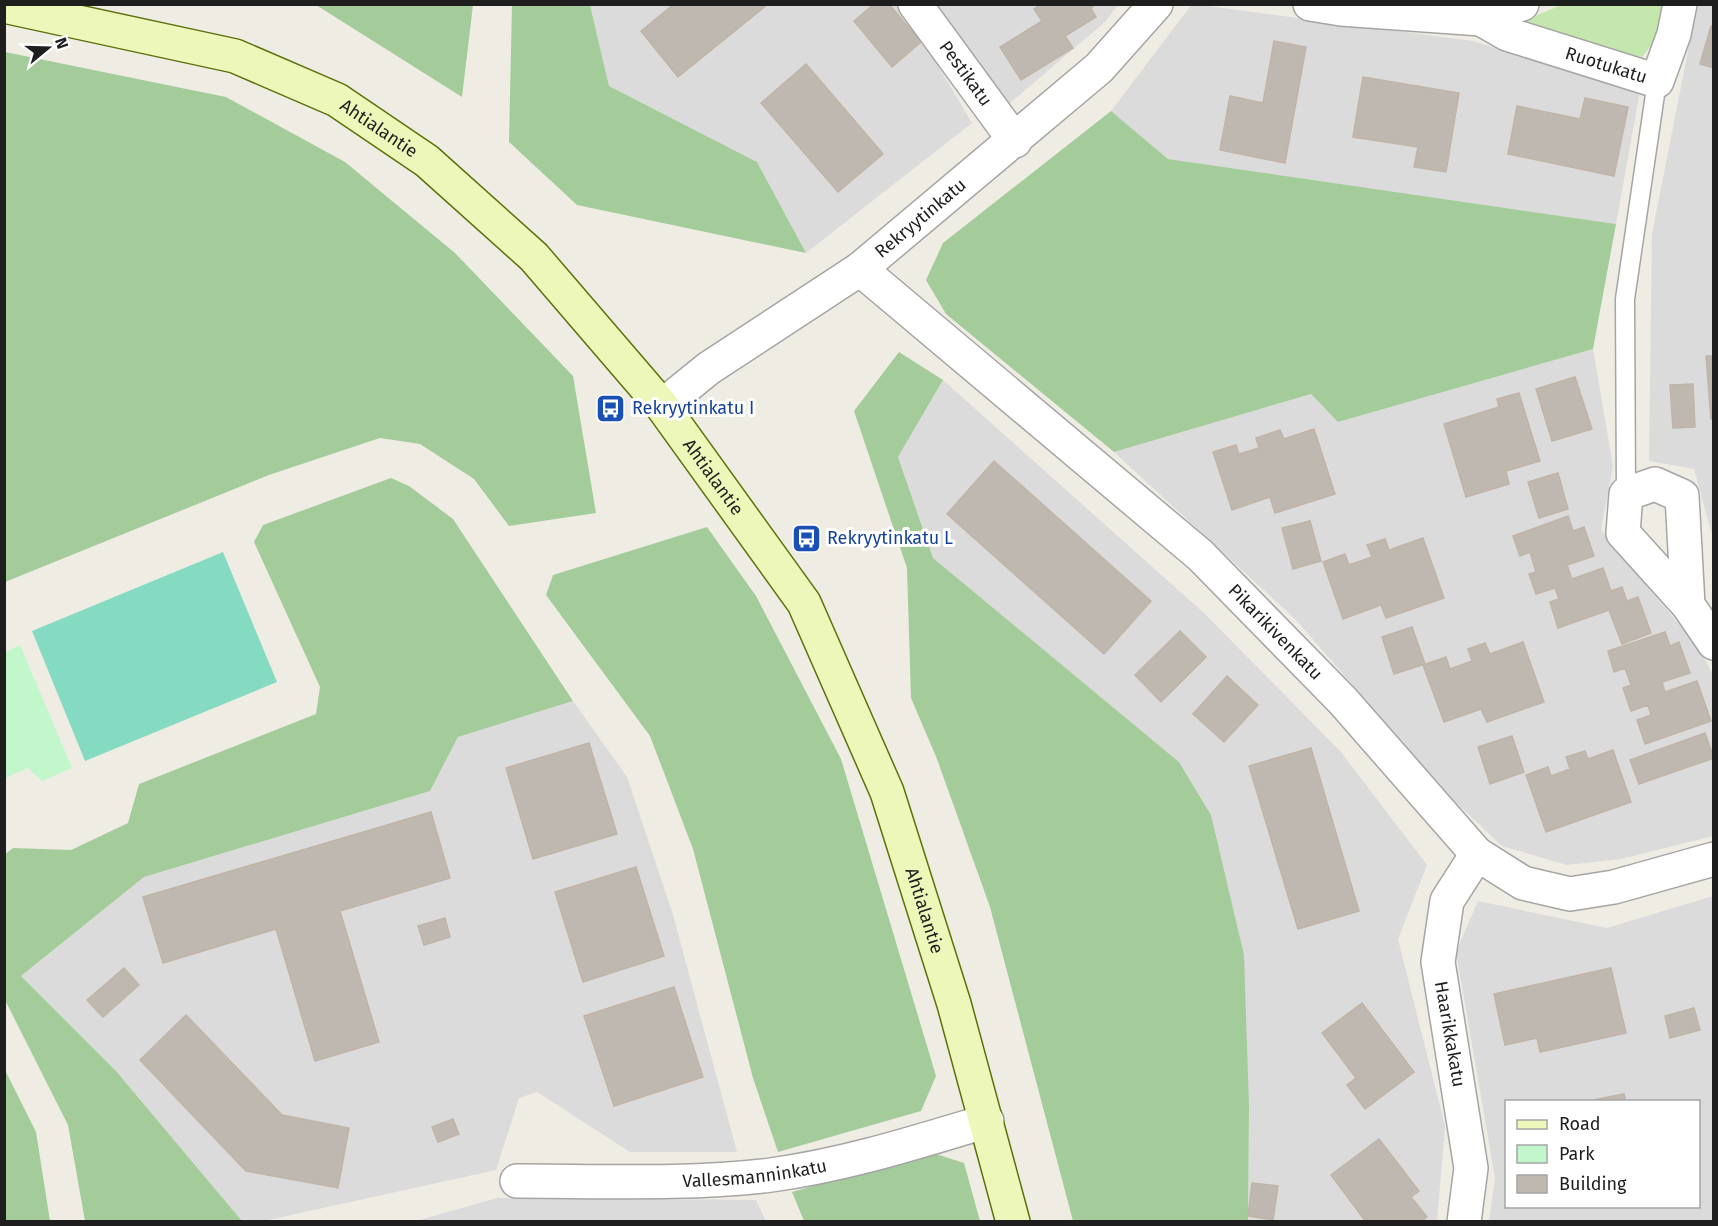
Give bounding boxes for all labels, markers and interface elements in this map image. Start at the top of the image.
north arrow [18,18,78,78]
text: N [51,35,72,51]
street label: Pestikatu [935,37,997,110]
street label: Ruotukatu [1563,42,1650,88]
street label: Ahtialantie [336,94,422,162]
street label: Rekryytinkatu [870,174,970,263]
bus stop icon: Rekryytinkatu I [595,392,627,424]
place label: Rekryytinkatu I [632,397,754,419]
street label: Ahtialantie [678,435,748,520]
bus stop icon: Rekryytinkatu L [790,522,822,554]
place label: Rekryytinkatu L [827,527,953,549]
street label: Pikarikivenkatu [1224,579,1327,684]
street label: Ahtialantie [901,865,948,956]
street label: Haarikkakatu [1430,979,1470,1089]
legend [1505,1100,1700,1208]
text: Road [1559,1113,1601,1135]
text: Park [1559,1143,1595,1165]
street label: Vallesmanninkatu [682,1154,829,1192]
text: Building [1559,1173,1627,1195]

